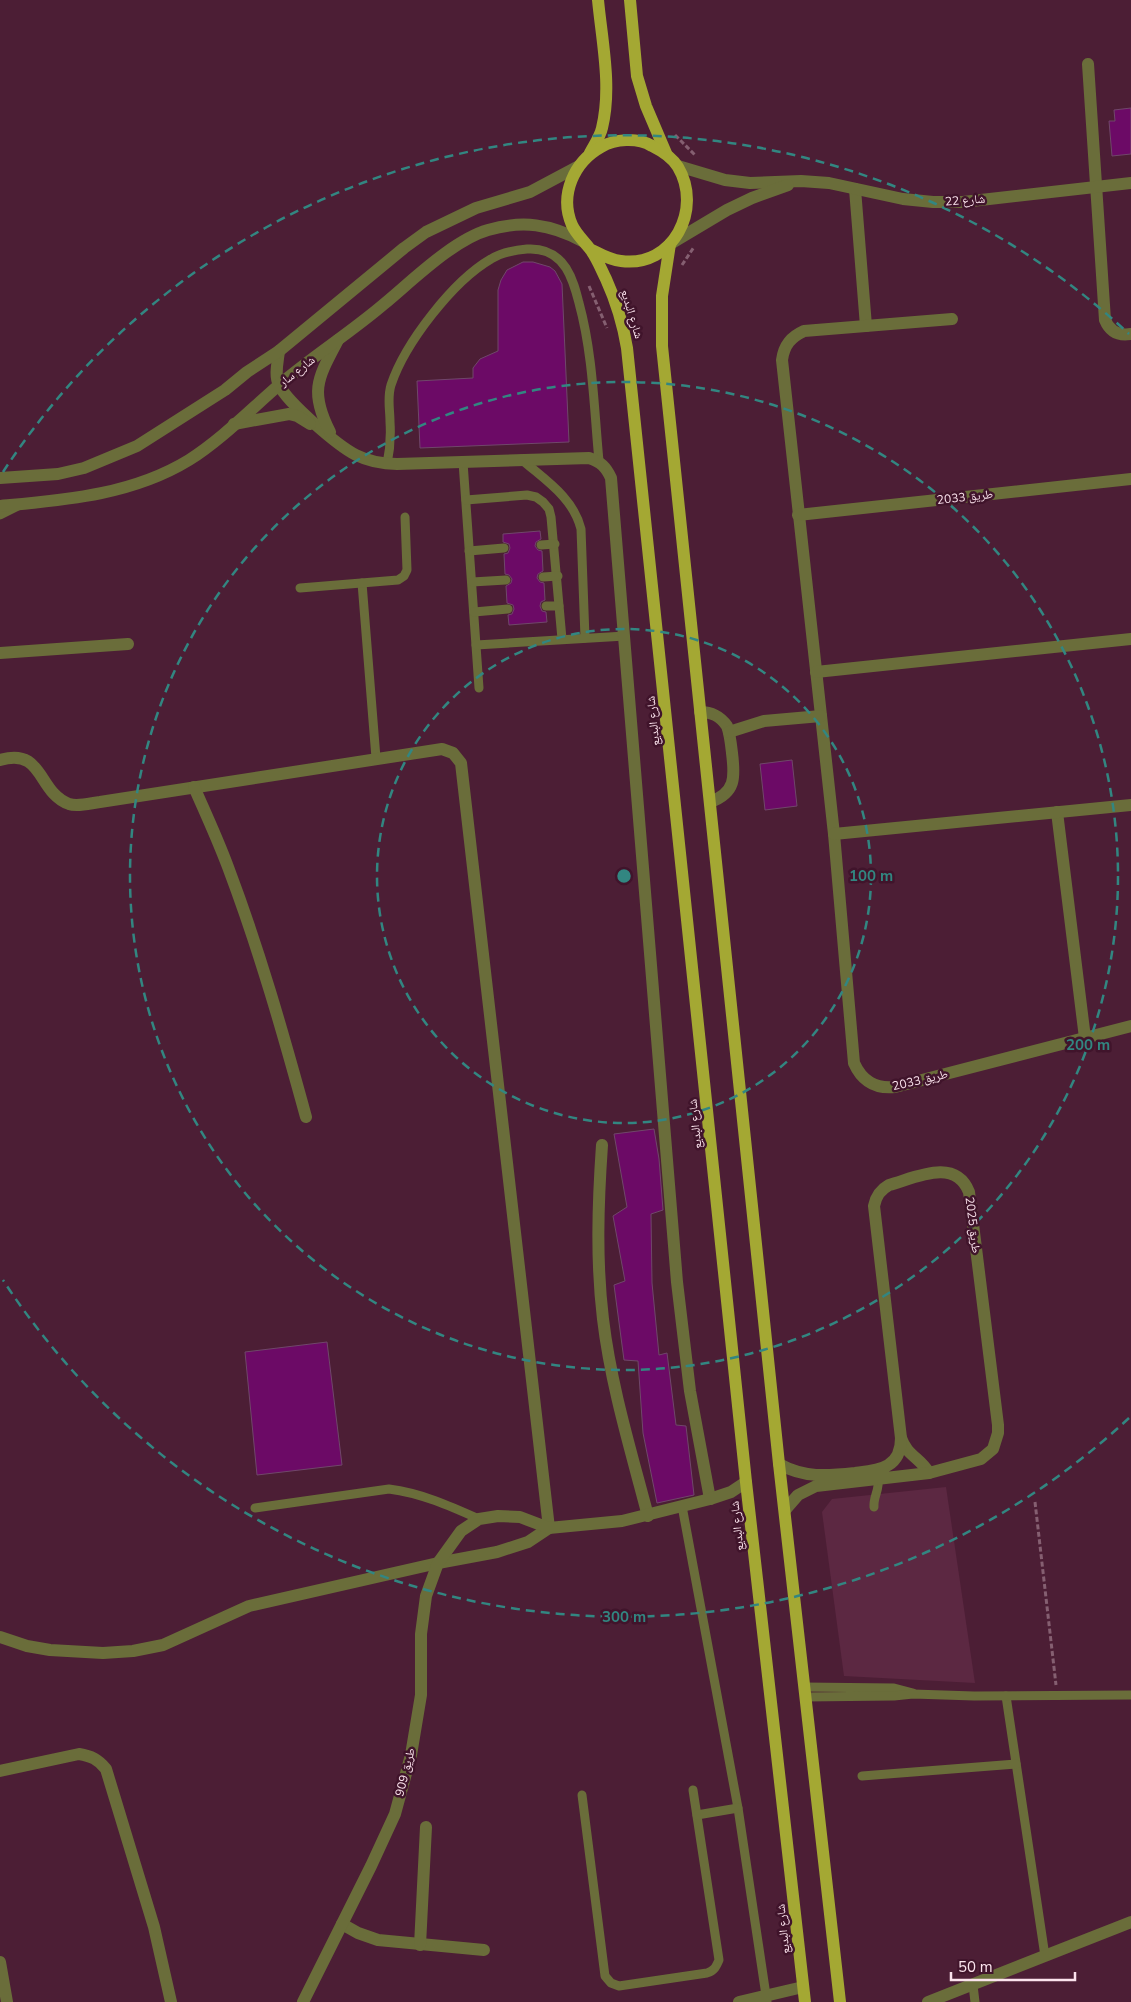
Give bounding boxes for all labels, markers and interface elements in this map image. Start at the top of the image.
street label: شارع 22 [944,191,986,209]
street label: شارع البديع [617,288,647,340]
street label: شارع سار [275,352,318,391]
street label: طريق 2033 [936,486,994,508]
street label: شارع البديع [642,695,664,747]
text: 100 m [849,866,893,886]
centre of rings [615,867,633,885]
text: 200 m [1066,1035,1110,1055]
street label: طريق 2033 [891,1066,949,1094]
street label: شارع البديع [684,1098,706,1150]
street label: طريق 2025 [962,1196,984,1254]
street label: شارع البديع [726,1500,748,1552]
text: 300 m [602,1607,646,1627]
street label: طريق 909 [391,1746,419,1798]
street label: شارع البديع [772,1903,794,1955]
scale bar [951,1950,1075,1982]
text: 50 m [958,1957,993,1977]

